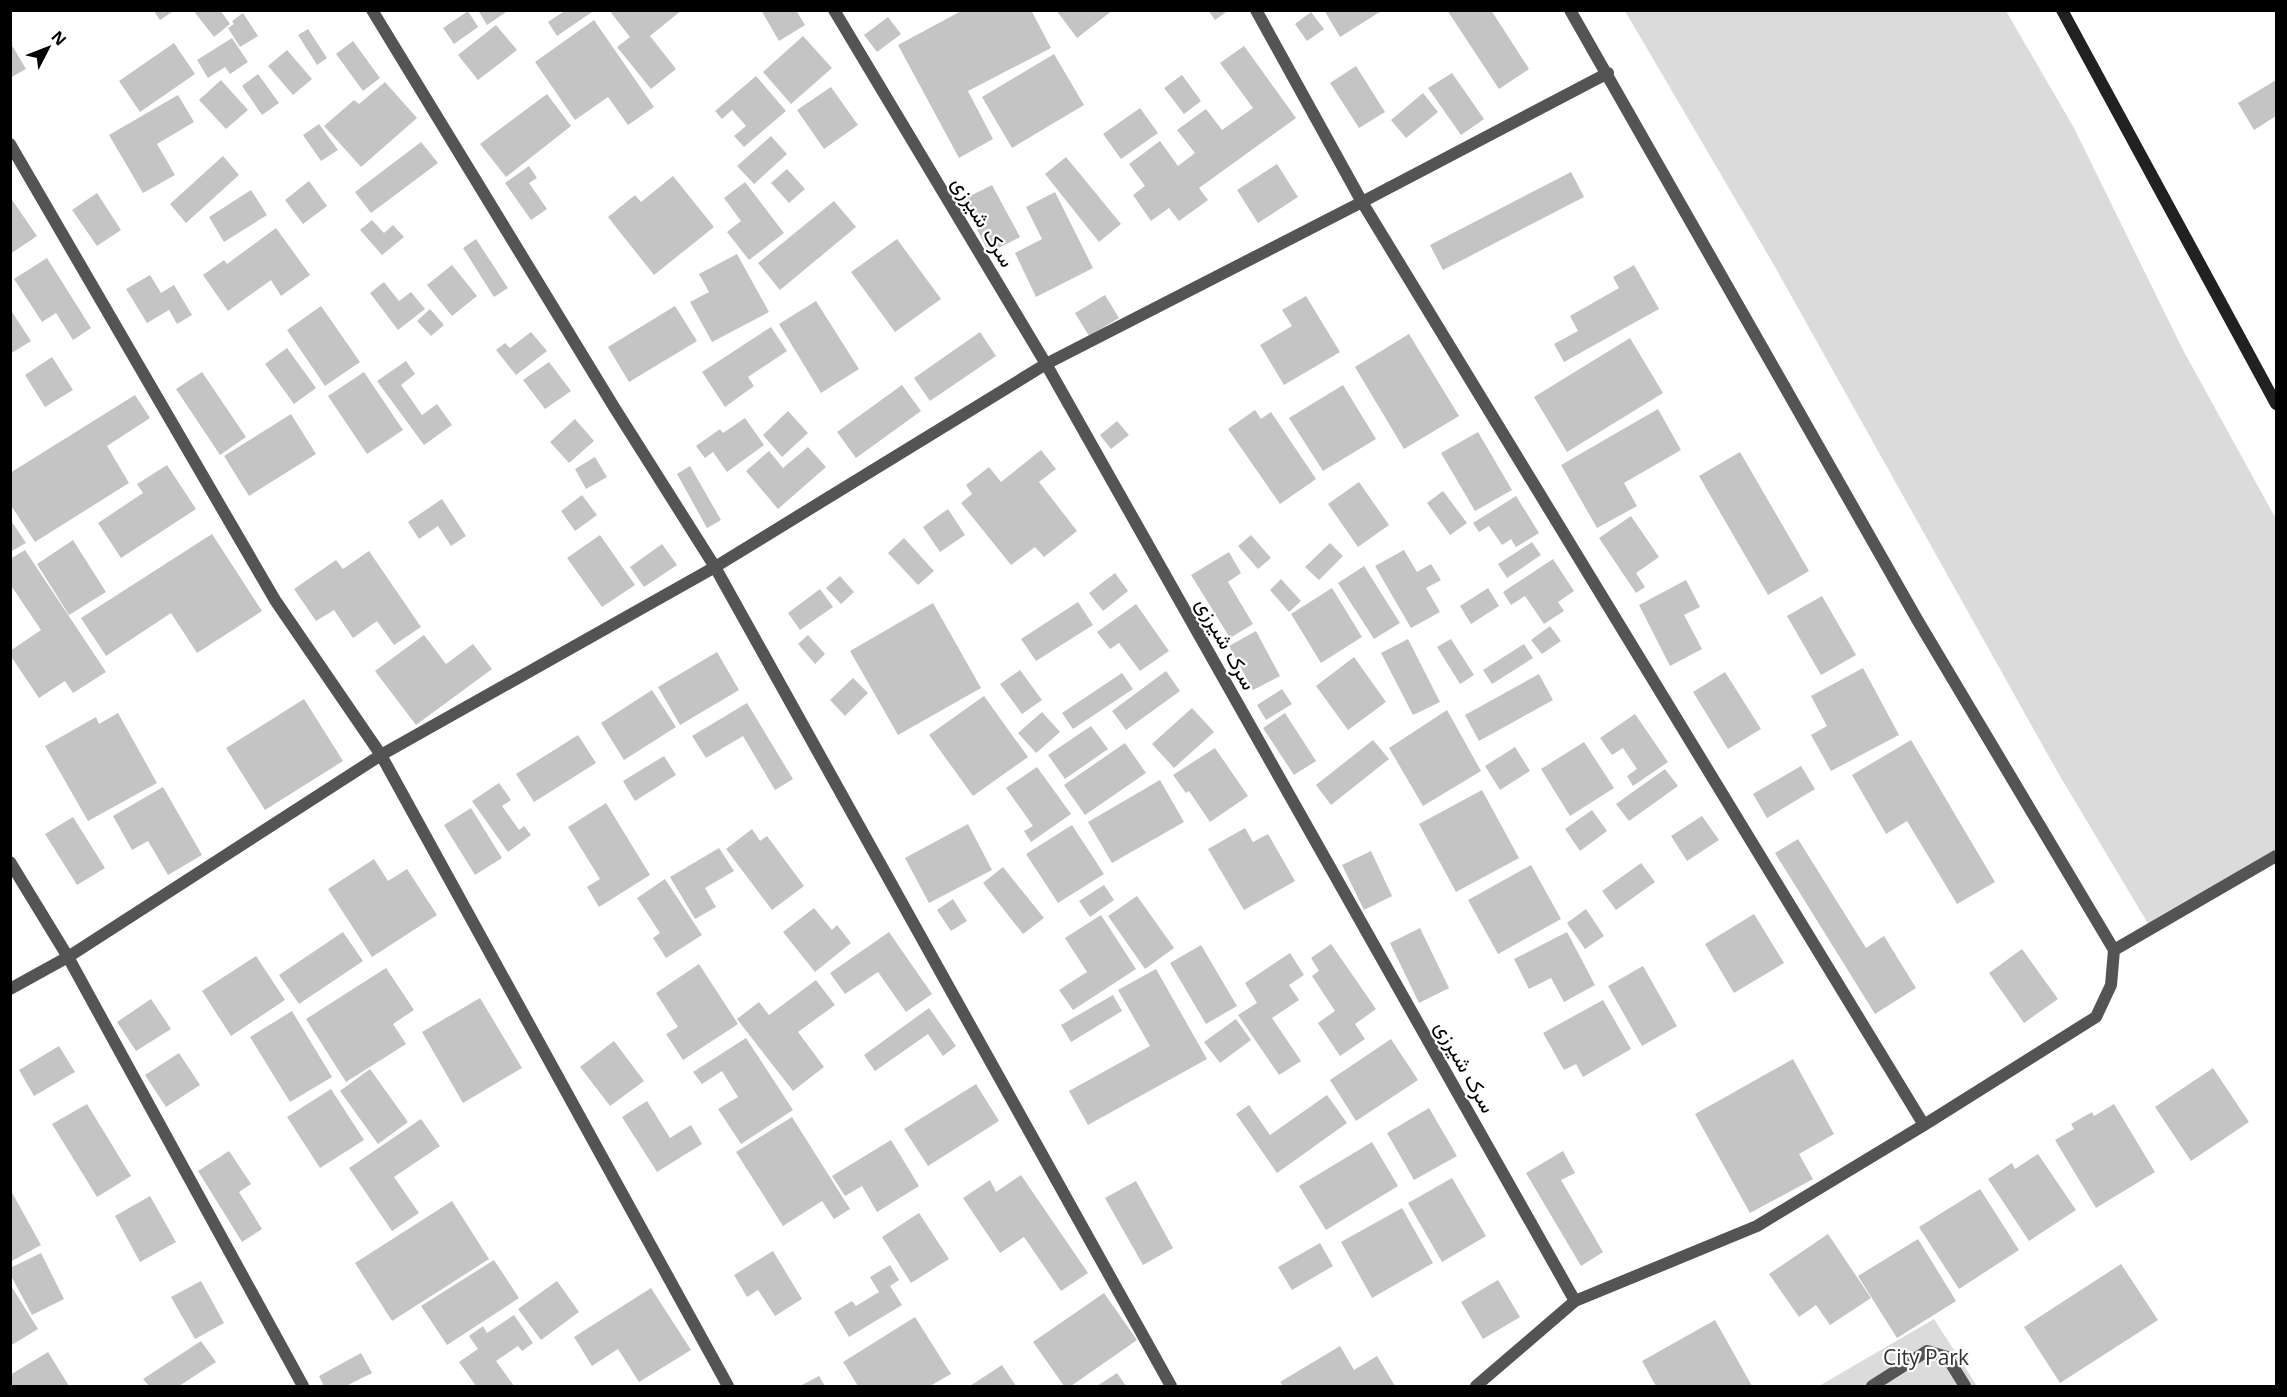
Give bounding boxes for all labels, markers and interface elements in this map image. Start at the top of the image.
north arrow [18,18,78,78]
text: N [47,26,72,50]
street label: سرک شیرزی [946,171,1022,272]
street label: سرک شیرزی [1190,592,1264,695]
street label: سرک شیرزی [1429,1015,1503,1118]
park label: City Park [1883,1343,1969,1371]

